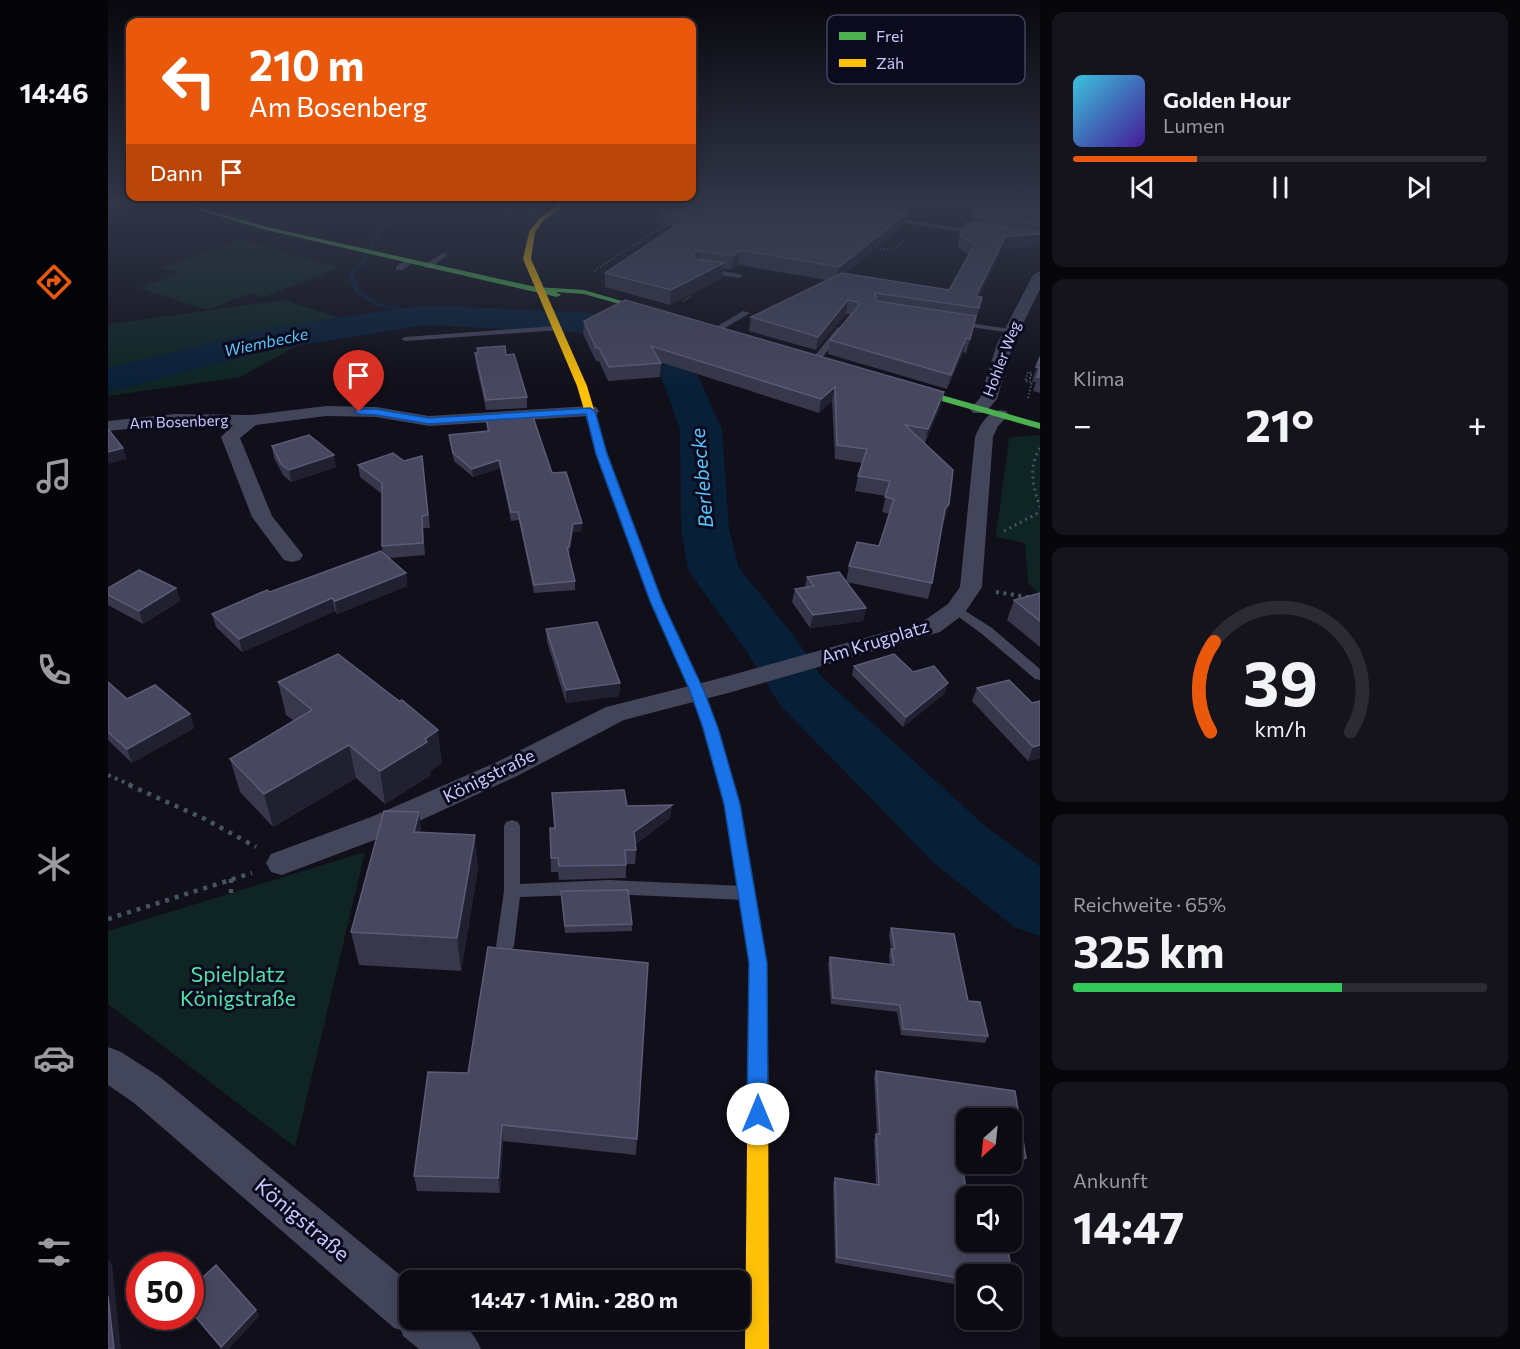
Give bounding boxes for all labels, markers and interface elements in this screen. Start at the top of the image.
legend [827,15,1025,84]
text: Frei [876,26,904,45]
text: 210 m [249,38,364,90]
icon: left [150,42,228,120]
text: Zäh [876,53,904,72]
text: 14:46 [19,76,89,109]
text: Golden Hour [1163,86,1291,113]
text: Am Bosenberg [249,90,427,123]
text: Lumen [1163,113,1225,137]
icon: arrive [215,156,248,189]
text: Dann [150,159,203,186]
icon: previous [1126,171,1159,204]
icon: pause [1264,171,1297,204]
icon: next [1402,171,1435,204]
icon: directions [33,261,75,303]
street label: Hohler Weg [978,318,1024,399]
water label: Wiembecke [222,323,310,360]
pin [333,350,384,412]
icon: arrive [342,359,375,392]
text: Klima [1073,366,1125,390]
text: 21° [1245,396,1314,451]
text: − [1073,403,1092,444]
text: + [1468,403,1487,444]
street label: Am Bosenberg [129,410,229,432]
water label: Berlebecke [685,427,717,529]
icon: music [33,455,75,497]
street label: Am Krugplatz [818,614,931,668]
text: 39 [1243,643,1317,719]
icon: phone [33,649,75,691]
text: km/h [1254,715,1306,741]
street label: Königstraße [439,743,538,807]
icon: climate [33,843,75,885]
text: Reichweite · 65% [1073,892,1226,916]
text: 325 km [1073,922,1224,977]
park label: Spielplatz Königstraße [180,961,296,1010]
icon: car [33,1037,75,1079]
position arrow [726,1082,790,1146]
north arrow [956,1108,1022,1174]
map controls [956,1108,1022,1330]
text: Ankunft [1073,1168,1148,1192]
street label: Königstraße [251,1172,355,1266]
button: sound [956,1186,1022,1252]
text: 14:47 [1073,1198,1184,1253]
icon: filters [33,1231,75,1273]
speed limit sign: 50 [126,1252,204,1330]
button: search [956,1264,1022,1330]
text: 14:47 · 1 Min. · 280 m [471,1286,678,1313]

